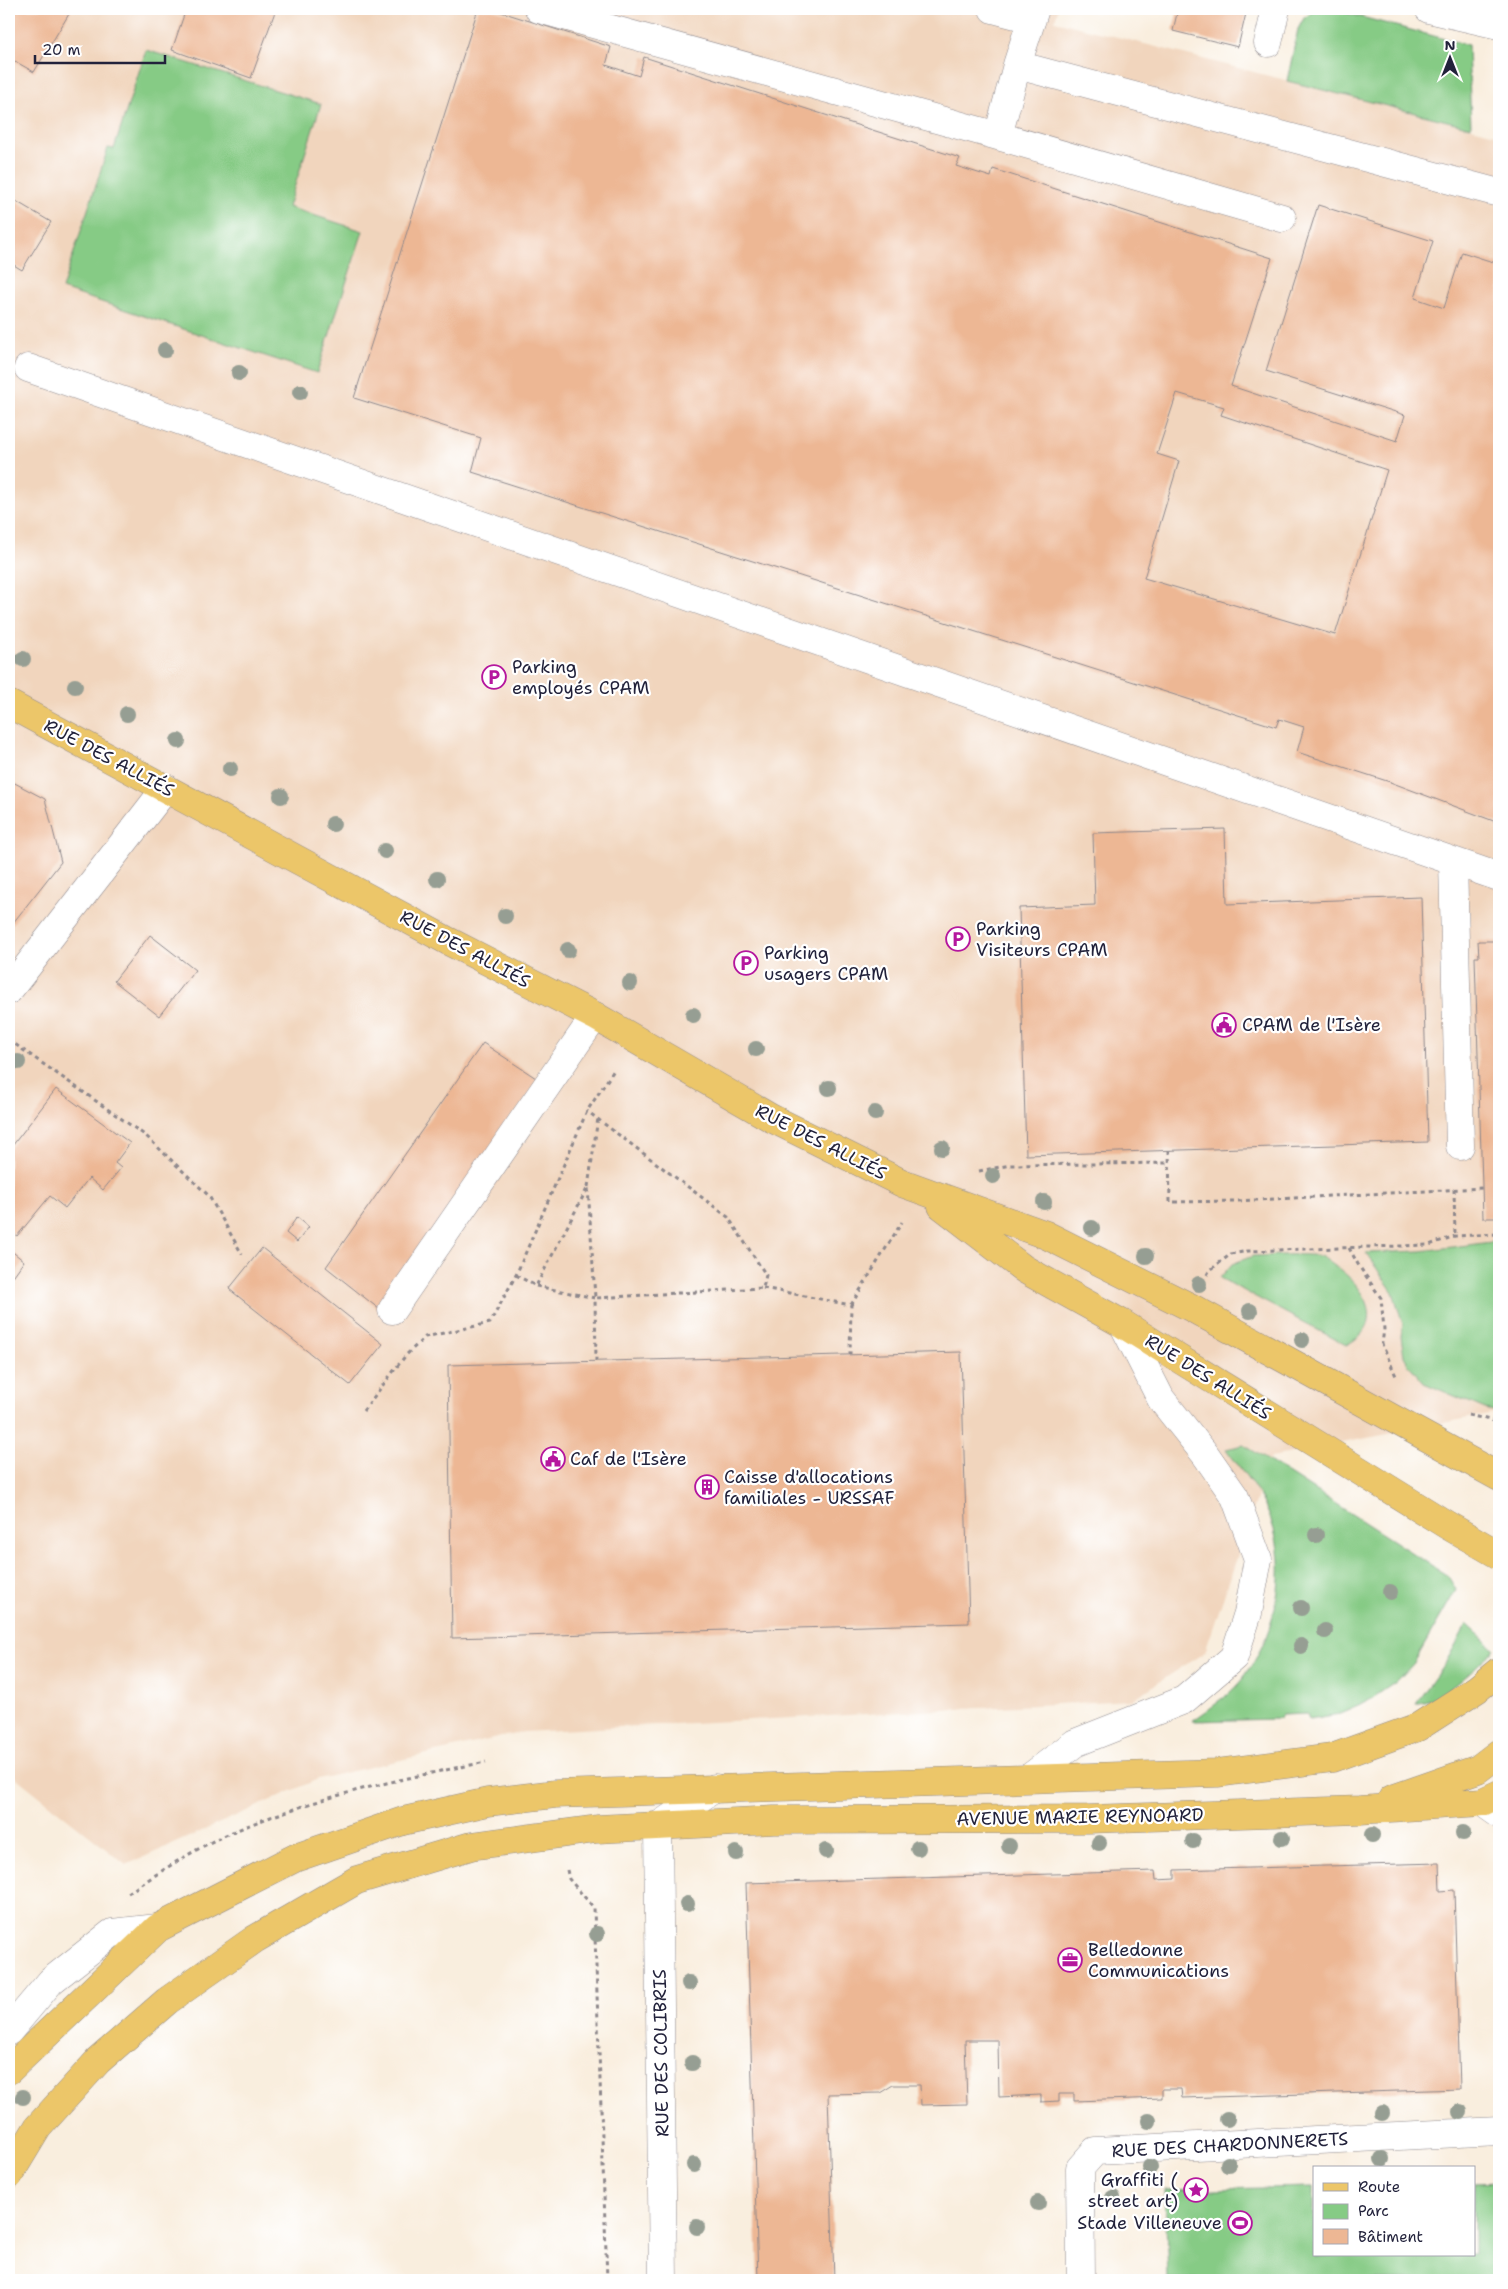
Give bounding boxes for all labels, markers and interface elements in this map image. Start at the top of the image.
scale bar [35,32,165,64]
north arrow [1426,32,1476,82]
text: N [1444,36,1456,54]
text: 20 m [42,40,81,60]
place label: Parking employés CPAM [512,655,650,700]
parking icon: Parking employés CPAM [481,664,507,690]
street label: RUE DES ALLIÉS [40,714,178,802]
street label: RUE DES ALLIÉS [396,905,534,993]
place label: Parking Visiteurs CPAM [976,917,1108,962]
parking icon: Parking Visiteurs CPAM [945,926,971,952]
place label: Parking usagers CPAM [764,941,888,986]
parking icon: Parking usagers CPAM [733,950,759,976]
public building icon: CPAM de l'Isère [1211,1012,1237,1038]
place label: CPAM de l'Isère [1242,1013,1381,1037]
street label: RUE DES ALLIÉS [751,1099,891,1185]
street label: RUE DES ALLIÉS [1141,1329,1275,1425]
public building icon: Caf de l'Isère [540,1446,566,1472]
place label: Caf de l'Isère [570,1447,687,1471]
place label: Caisse d'allocations familiales - URSSAF [724,1465,895,1510]
building icon: Caisse d'allocations familiales - URSSAF [694,1474,720,1500]
street label: AVENUE MARIE REYNOARD [956,1803,1204,1831]
place label: Belledonne Communications [1088,1938,1229,1983]
office icon: Belledonne Communications [1057,1947,1083,1973]
street label: RUE DES COLIBRIS [648,1969,674,2137]
street label: RUE DES CHARDONNERETS [1111,2127,1349,2163]
legend [1313,2166,1476,2256]
place label: Graffiti ( street art) [1088,2168,1178,2213]
place icon: Graffiti ( street art) [1183,2177,1209,2203]
text: Route [1358,2177,1400,2197]
text: Parc [1358,2201,1389,2221]
sports icon: Stade Villeneuve [1227,2210,1253,2236]
place label: Stade Villeneuve [1077,2211,1222,2235]
text: Bâtiment [1358,2227,1423,2247]

